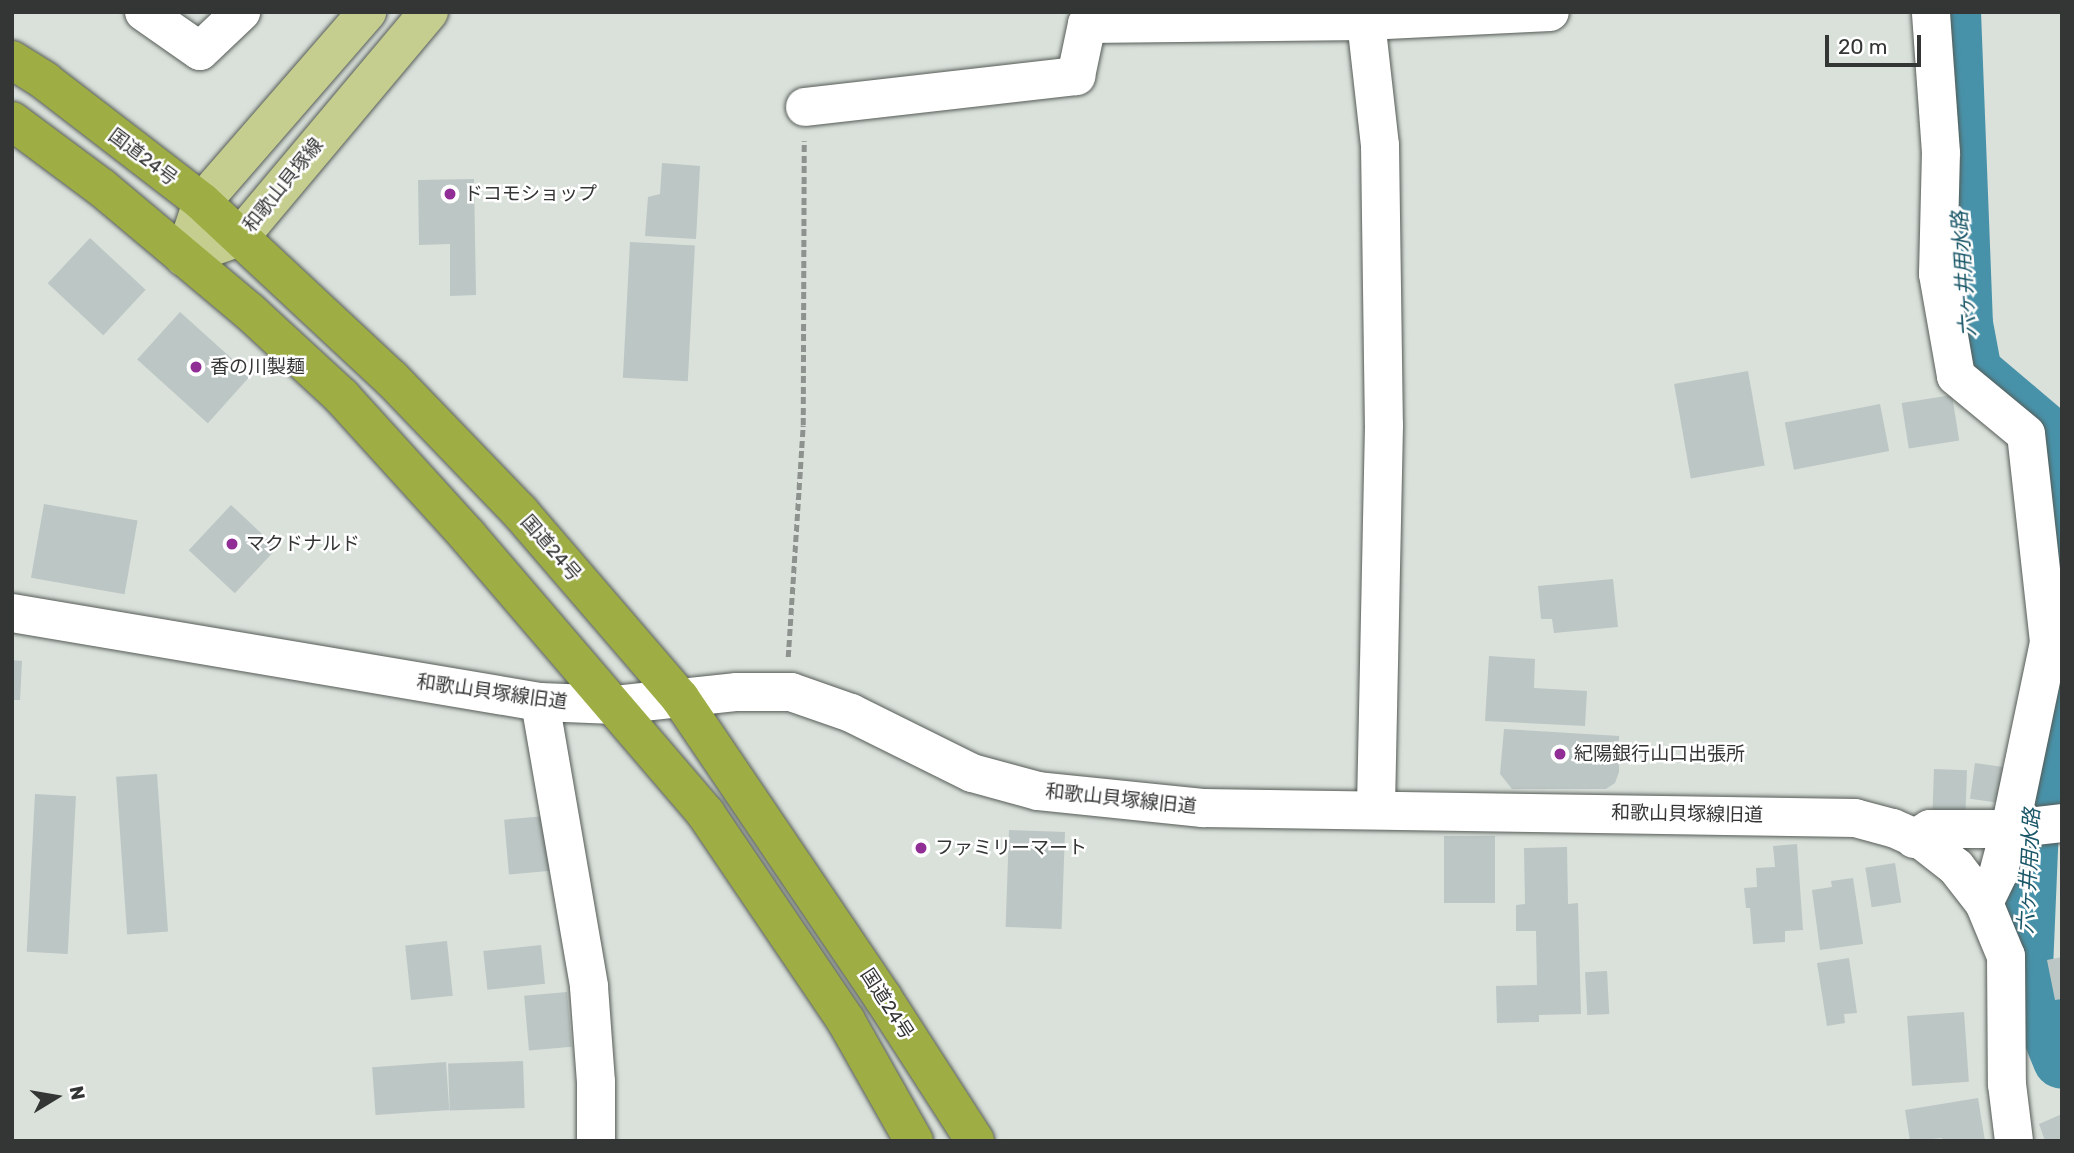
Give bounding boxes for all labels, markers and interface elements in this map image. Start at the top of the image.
scale bar [1829,21,1925,65]
text: 20 m [1838,34,1887,59]
street label: 国道24号 [104,124,182,190]
street label: 和歌山貝塚線 [238,134,328,236]
place label: ドコモショップ [464,183,597,205]
marker: ドコモショップ [442,186,458,202]
water label: 六ヶ井用水路 [1947,210,1981,338]
place label: 香の川製麺 [210,356,305,378]
marker: 香の川製麺 [188,359,204,375]
street label: 国道24号 [516,510,586,586]
place label: マクドナルド [246,533,360,555]
marker: マクドナルド [224,536,240,552]
street label: 和歌山貝塚線旧道 [415,670,569,714]
place label: 紀陽銀行山口出張所 [1574,743,1745,765]
marker: 紀陽銀行山口出張所 [1552,746,1568,762]
street label: 和歌山貝塚線旧道 [1044,780,1198,818]
street label: 和歌山貝塚線旧道 [1611,801,1763,827]
water label: 六ヶ井用水路 [2013,807,2045,935]
place label: ファミリーマート [935,837,1087,859]
marker: ファミリーマート [913,840,929,856]
street label: 国道24号 [856,964,918,1044]
north arrow [21,1062,91,1132]
text: N [65,1084,90,1102]

